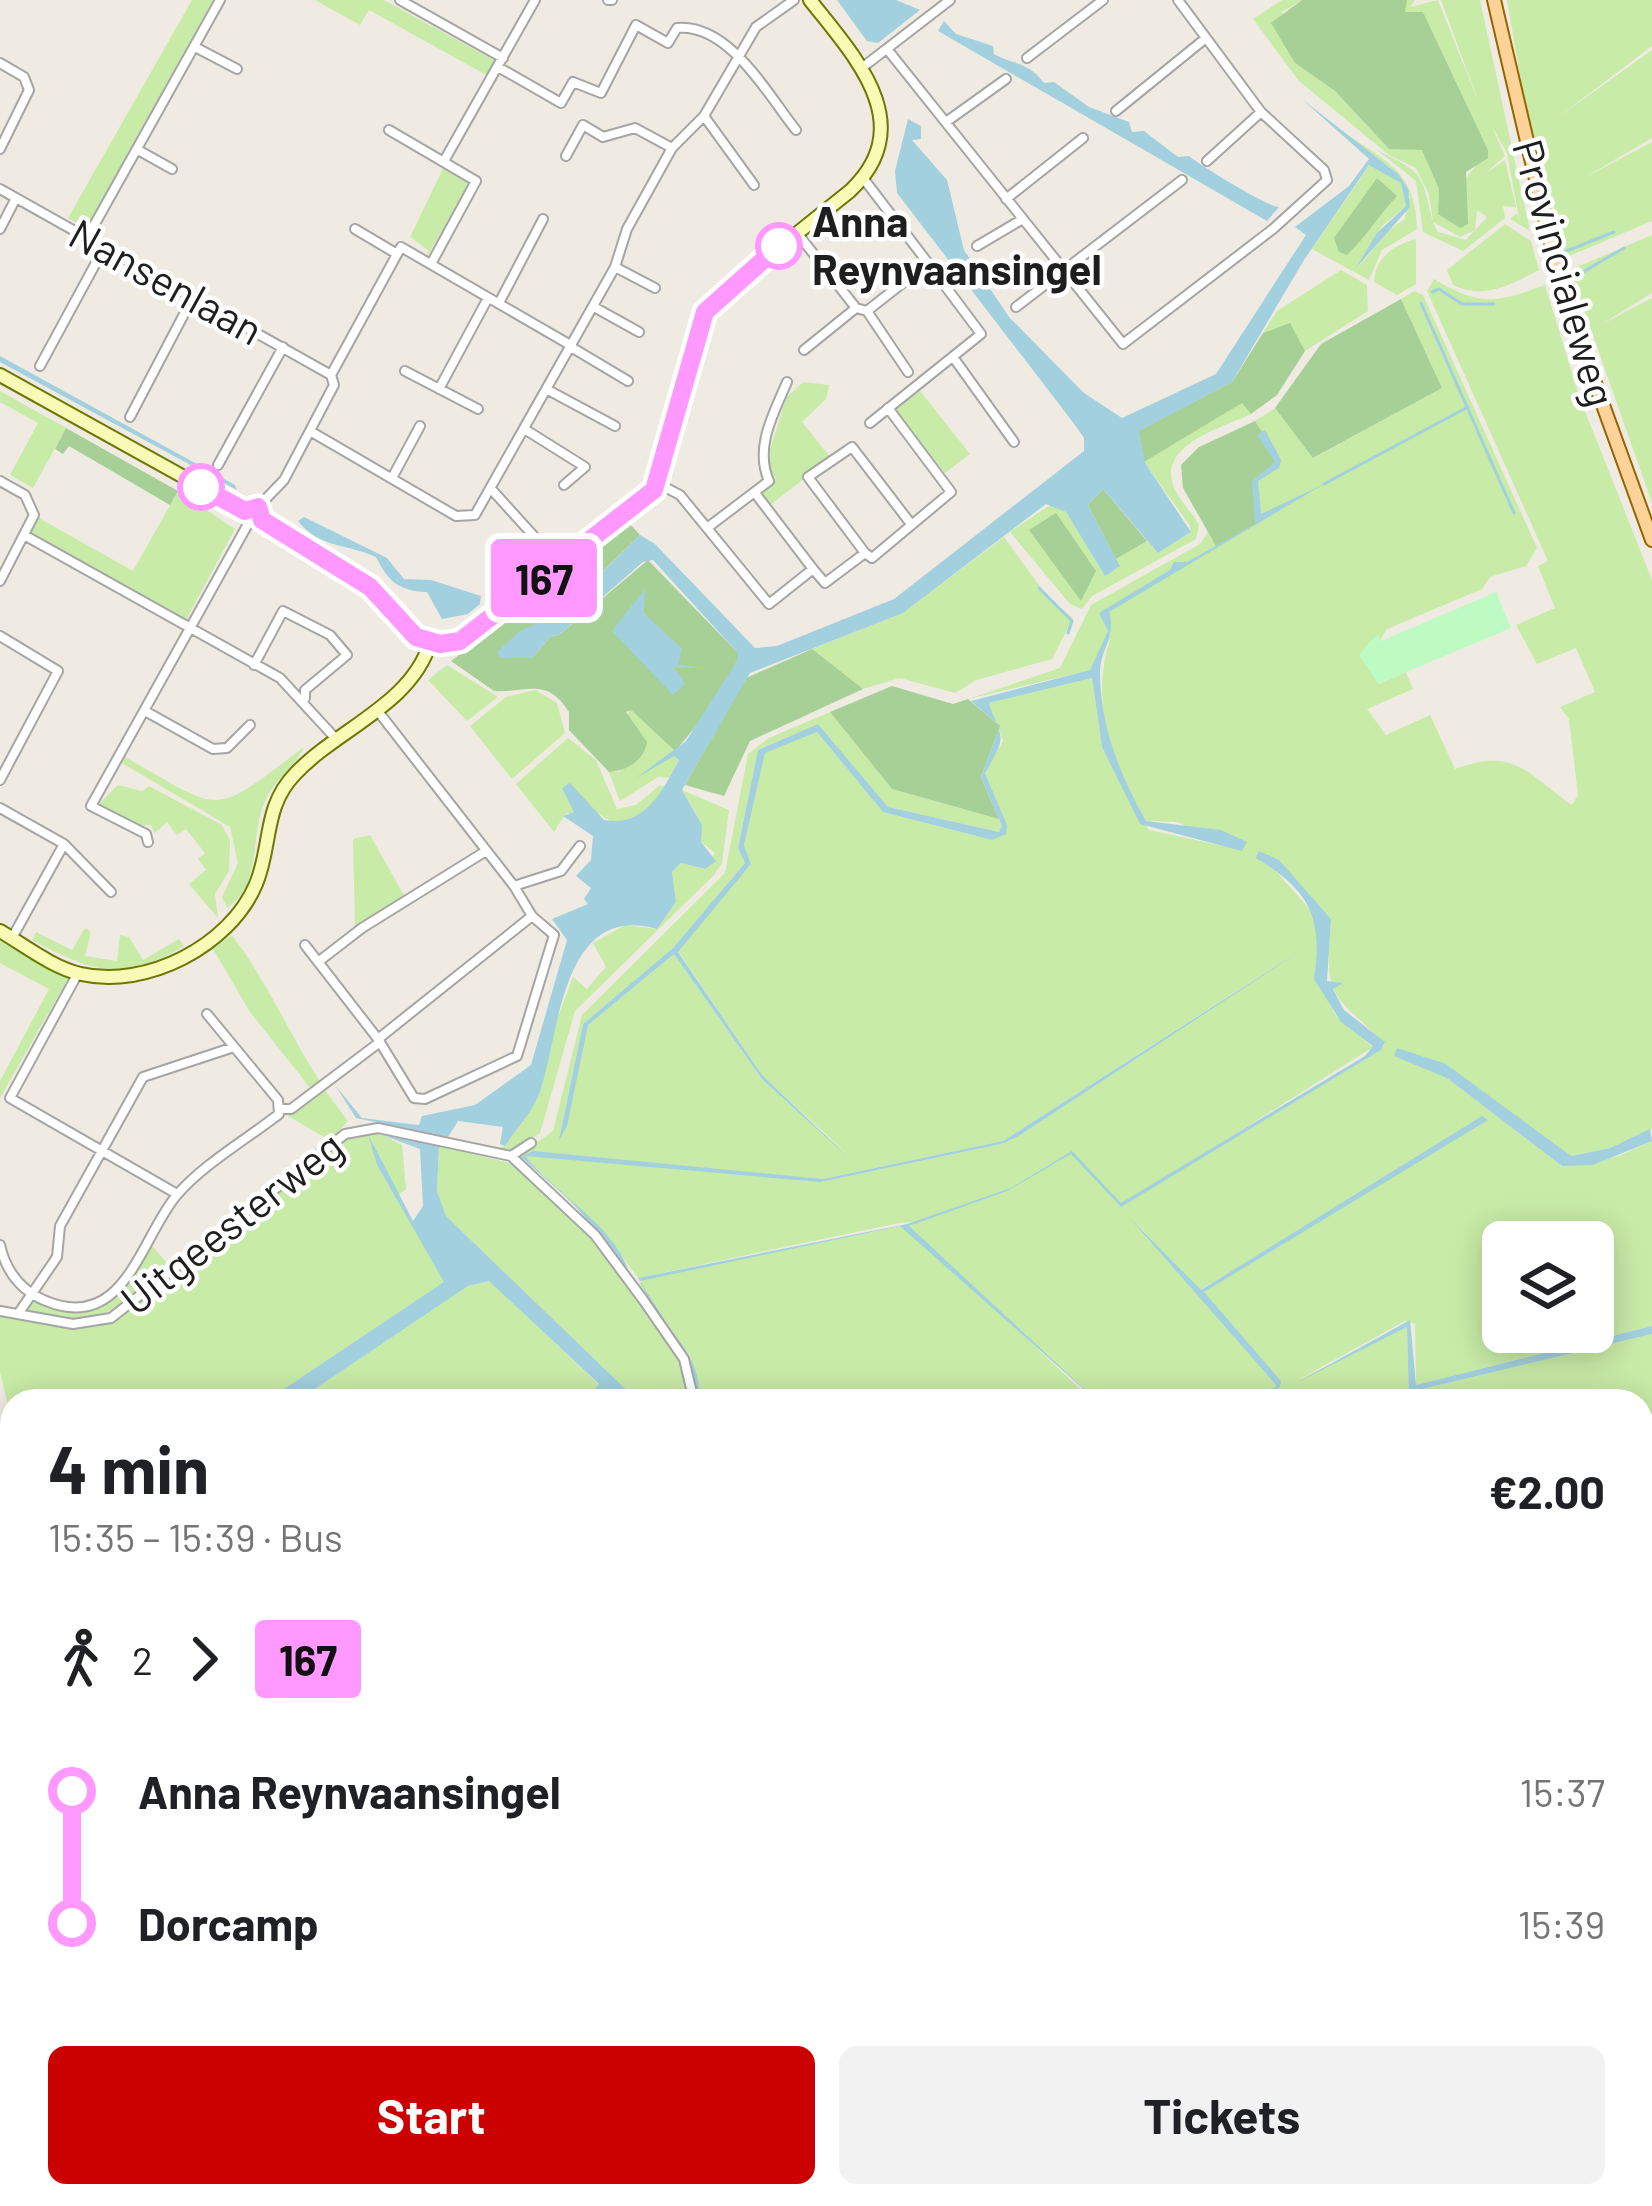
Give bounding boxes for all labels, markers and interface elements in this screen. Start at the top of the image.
street label: Provincialeweg [1503,133,1628,412]
place label: Anna Reynvaansingel [812,195,1102,294]
street label: Nansenlaan [62,207,272,354]
marker: Anna Reynvaansingel [757,224,801,268]
unlabelled marker [179,465,223,509]
line badge: 167 [475,539,613,617]
text: 167 [515,553,573,603]
street label: Uitgeesterweg [110,1119,352,1324]
map controls [1482,1221,1614,1353]
button: layers [1482,1221,1614,1353]
text: 4 min [48,1428,209,1507]
text: €2.00 [1489,1464,1605,1518]
text: 15:35 – 15:39 · Bus [48,1513,343,1560]
icon: walk [48,1626,114,1692]
icon: forward [171,1626,237,1692]
text: 167 [279,1634,337,1684]
text: 2 [132,1636,153,1683]
text: Anna Reynvaansingel [138,1764,561,1818]
text: 15:37 [1520,1768,1605,1815]
text: Dorcamp [138,1896,319,1950]
text: 15:39 [1518,1900,1605,1947]
button: Start [48,2046,815,2184]
button: Tickets [839,2046,1605,2184]

